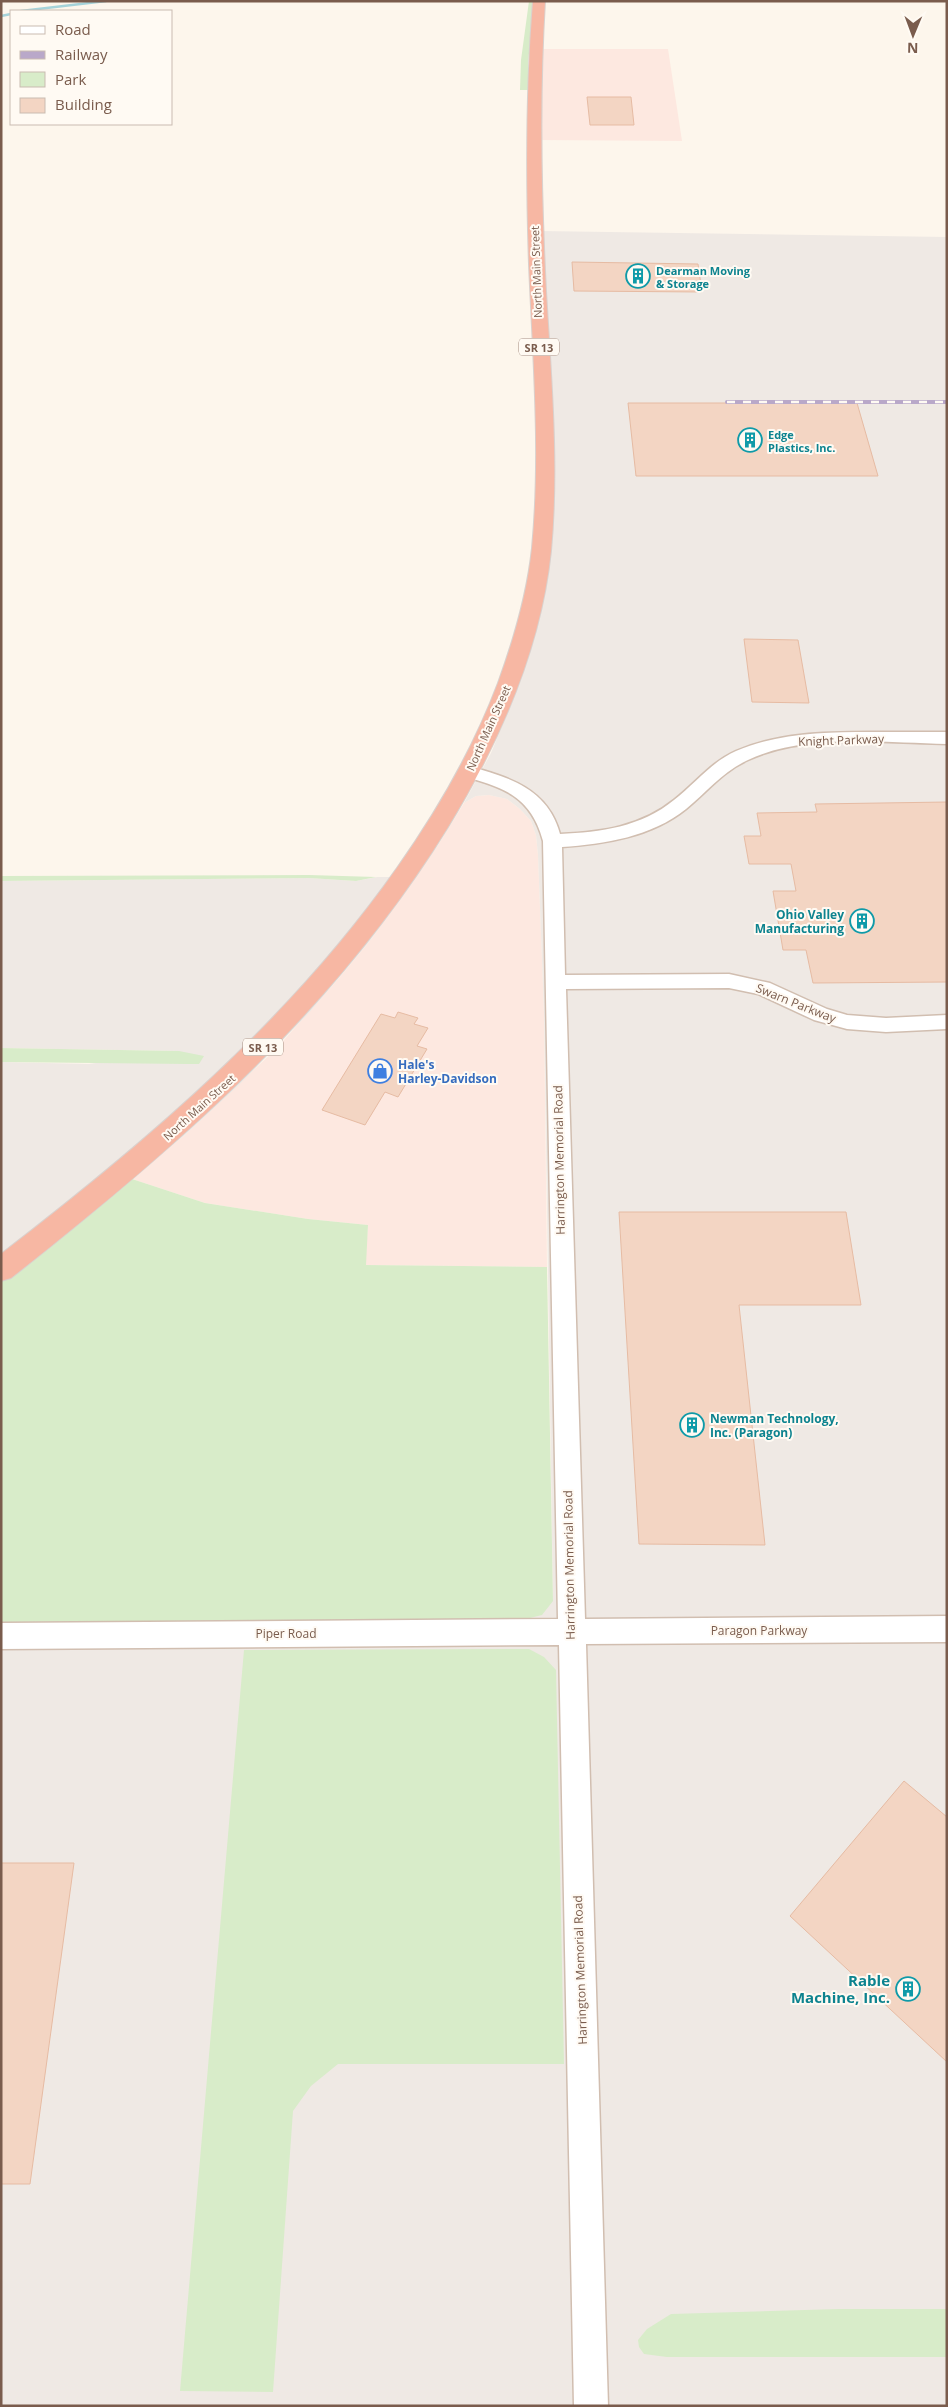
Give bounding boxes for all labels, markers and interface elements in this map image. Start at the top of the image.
legend [10,10,172,125]
north arrow [888,10,938,60]
text: Road [55,19,91,39]
text: N [907,39,919,58]
text: Railway [55,44,108,64]
text: Park [55,69,86,89]
text: Building [55,94,112,114]
street label: North Main Street [527,226,545,318]
building icon: Dearman Moving & Storage [625,263,651,289]
place label: Dearman Moving & Storage [656,263,751,291]
road number: SR 13 [519,338,559,356]
building icon: Edge Plastics, Inc. [737,427,763,453]
place label: Edge Plastics, Inc. [768,427,835,455]
street label: North Main Street [462,683,514,773]
street label: Knight Parkway [798,730,885,750]
place label: Ohio Valley Manufacturing [755,906,844,937]
building icon: Ohio Valley Manufacturing [849,908,875,934]
street label: Swarn Parkway [753,979,840,1027]
road number: SR 13 [243,1038,283,1056]
place label: Hale's Harley-Davidson [398,1056,497,1087]
shop icon: Hale's Harley-Davidson [367,1058,393,1084]
street label: North Main Street [160,1071,238,1143]
street label: Harrington Memorial Road [549,1085,569,1235]
place label: Newman Technology, Inc. (Paragon) [710,1410,839,1441]
building icon: Newman Technology, Inc. (Paragon) [679,1412,705,1438]
street label: Harrington Memorial Road [559,1490,579,1640]
street label: Paragon Parkway [711,1622,808,1639]
street label: Piper Road [256,1625,316,1642]
street label: Harrington Memorial Road [569,1895,591,2045]
place label: Rable Machine, Inc. [791,1970,890,2007]
building icon: Rable Machine, Inc. [895,1976,921,2002]

